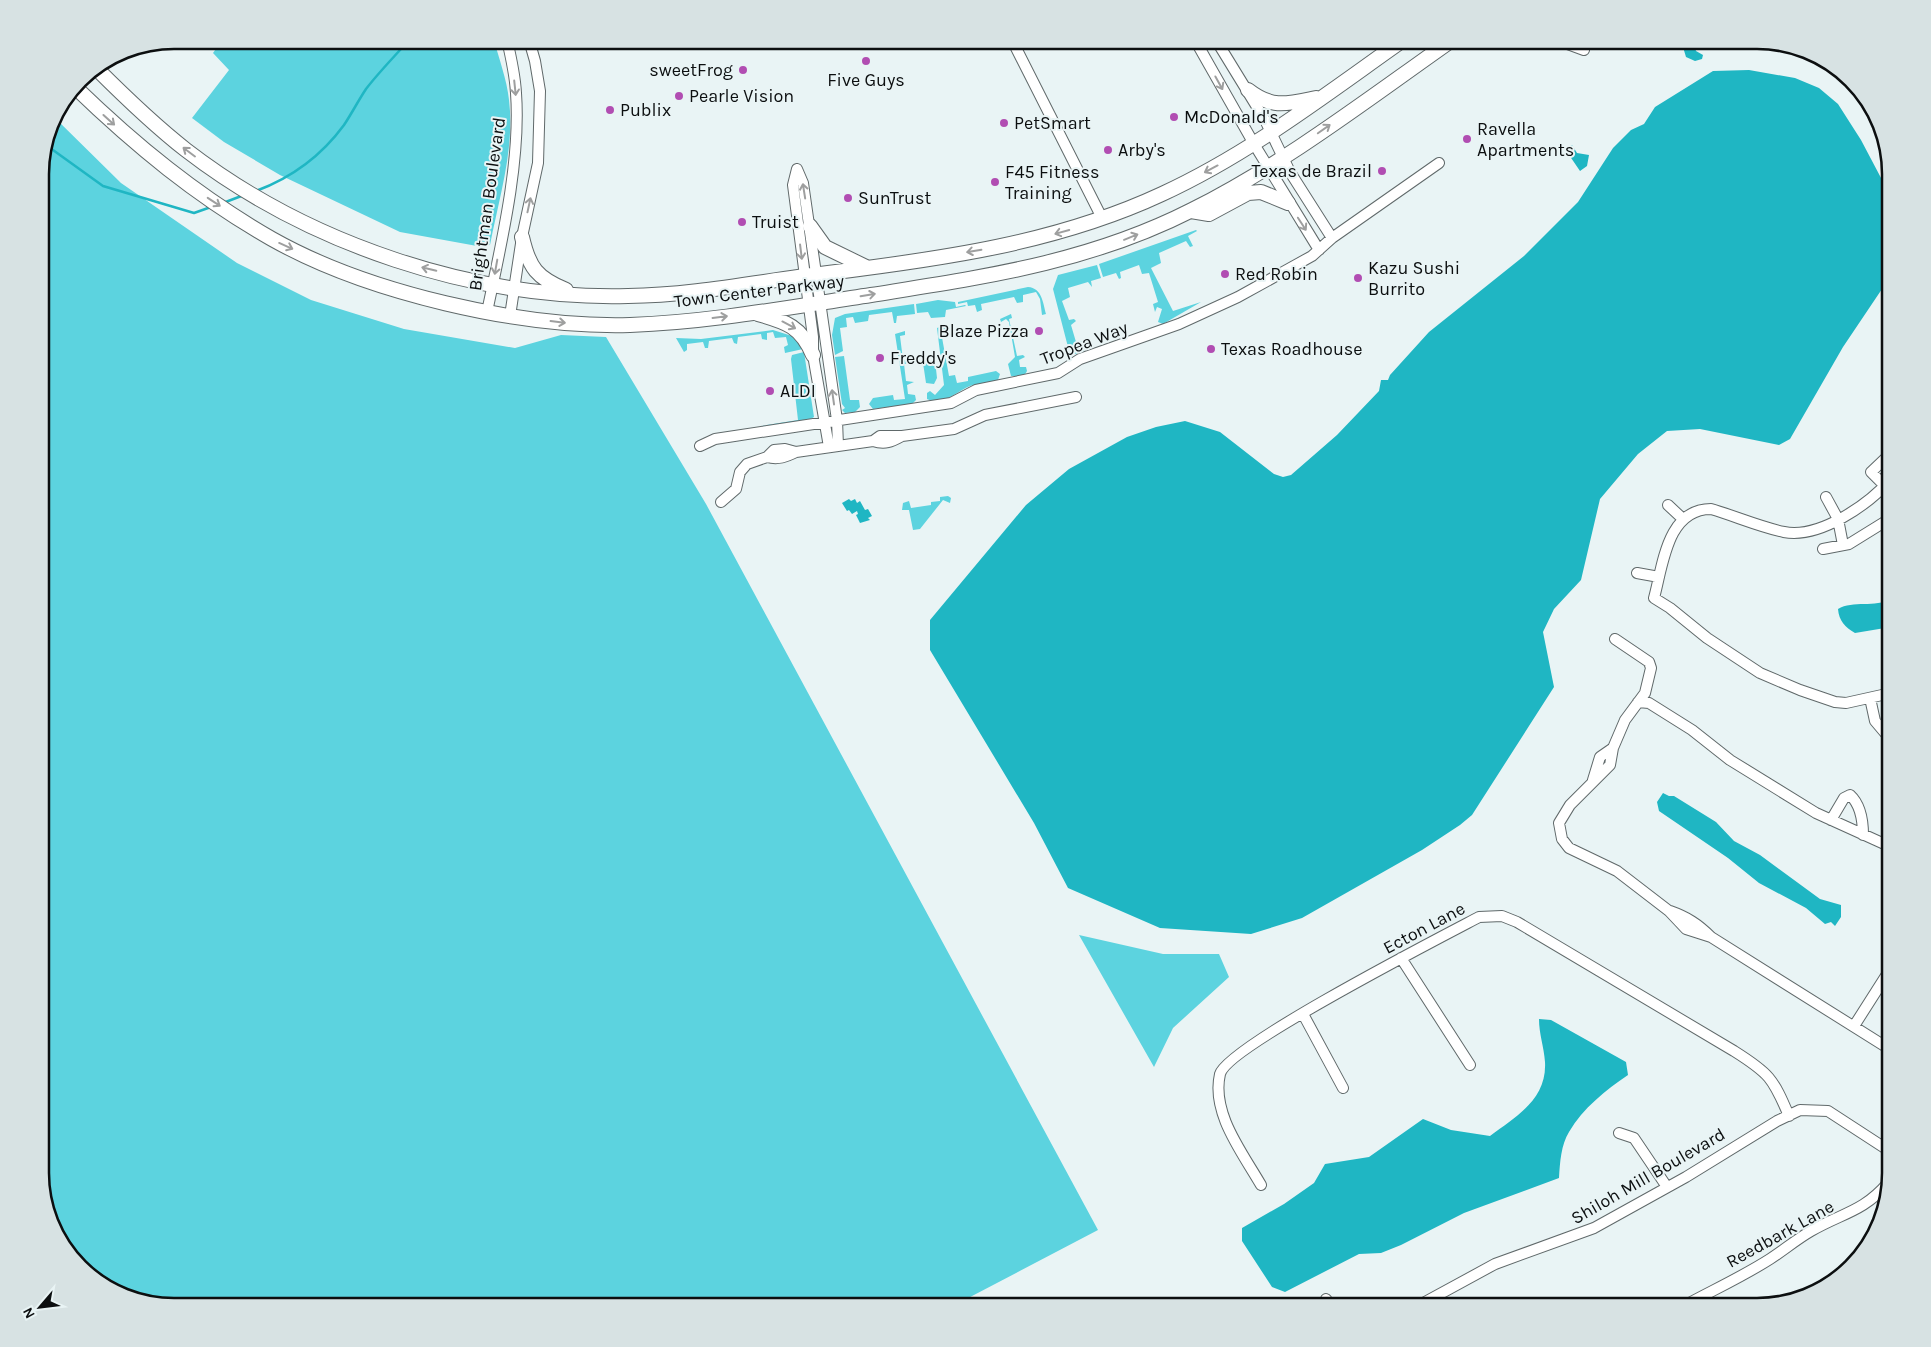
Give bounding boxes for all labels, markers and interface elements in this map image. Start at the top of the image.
marker: Five Guys [860,55,872,67]
place label: sweetFrog [649,59,733,81]
marker: sweetFrog [737,64,749,76]
place label: Five Guys [827,69,905,91]
one-way arrow [1214,75,1224,90]
one-way arrow [510,80,520,96]
place label: Pearle Vision [689,85,794,107]
marker: Pearle Vision [673,90,685,102]
place label: Publix [620,99,671,121]
marker: Publix [604,104,616,116]
place label: McDonald's [1184,106,1279,128]
marker: McDonald's [1168,111,1180,123]
place label: PetSmart [1014,112,1091,134]
one-way arrow [103,114,116,126]
street label: Brightman Boulevard [464,116,510,292]
marker: PetSmart [998,117,1010,129]
place label: Ravella Apartments [1477,118,1574,161]
one-way arrow [1317,124,1331,134]
marker: Ravella Apartments [1461,133,1473,145]
place label: Arby's [1118,139,1166,161]
marker: Arby's [1102,144,1114,156]
one-way arrow [183,146,196,157]
place label: Texas de Brazil [1252,160,1372,182]
place label: F45 Fitness Training [1005,161,1100,204]
one-way arrow [1204,164,1219,174]
marker: Texas de Brazil [1376,165,1388,177]
marker: F45 Fitness Training [989,176,1001,188]
one-way arrow [799,183,809,199]
place label: SunTrust [858,187,931,209]
marker: SunTrust [842,192,854,204]
one-way arrow [207,197,221,207]
one-way arrow [525,198,534,214]
place label: Truist [752,211,799,233]
marker: Truist [736,216,748,228]
one-way arrow [1297,216,1307,230]
one-way arrow [1054,227,1070,237]
one-way arrow [1122,232,1138,241]
one-way arrow [278,241,293,251]
one-way arrow [796,244,806,260]
one-way arrow [967,246,983,256]
place label: Kazu Sushi Burrito [1368,257,1460,300]
one-way arrow [491,258,501,274]
place label: Red Robin [1235,263,1318,285]
one-way arrow [421,264,437,273]
marker: Red Robin [1219,268,1231,280]
street label: Town Center Parkway [673,270,846,312]
marker: Kazu Sushi Burrito [1352,272,1364,284]
one-way arrow [860,290,876,300]
one-way arrow [712,312,728,322]
street label: Tropea Way [1037,316,1131,370]
one-way arrow [550,317,566,327]
one-way arrow [782,320,797,330]
place label: Blaze Pizza [938,320,1029,342]
marker: Blaze Pizza [1033,325,1045,337]
place label: Texas Roadhouse [1221,338,1363,360]
marker: Texas Roadhouse [1205,343,1217,355]
place label: Freddy's [890,347,957,369]
marker: Freddy's [874,352,886,364]
place label: ALDI [780,380,816,402]
marker: ALDI [764,385,776,397]
one-way arrow [828,390,838,406]
street label: Ecton Lane [1379,897,1469,959]
street label: Shiloh Mill Boulevard [1567,1123,1729,1229]
street label: Reedbark Lane [1722,1195,1838,1273]
north arrow [15,1282,65,1332]
text: N [19,1304,39,1321]

